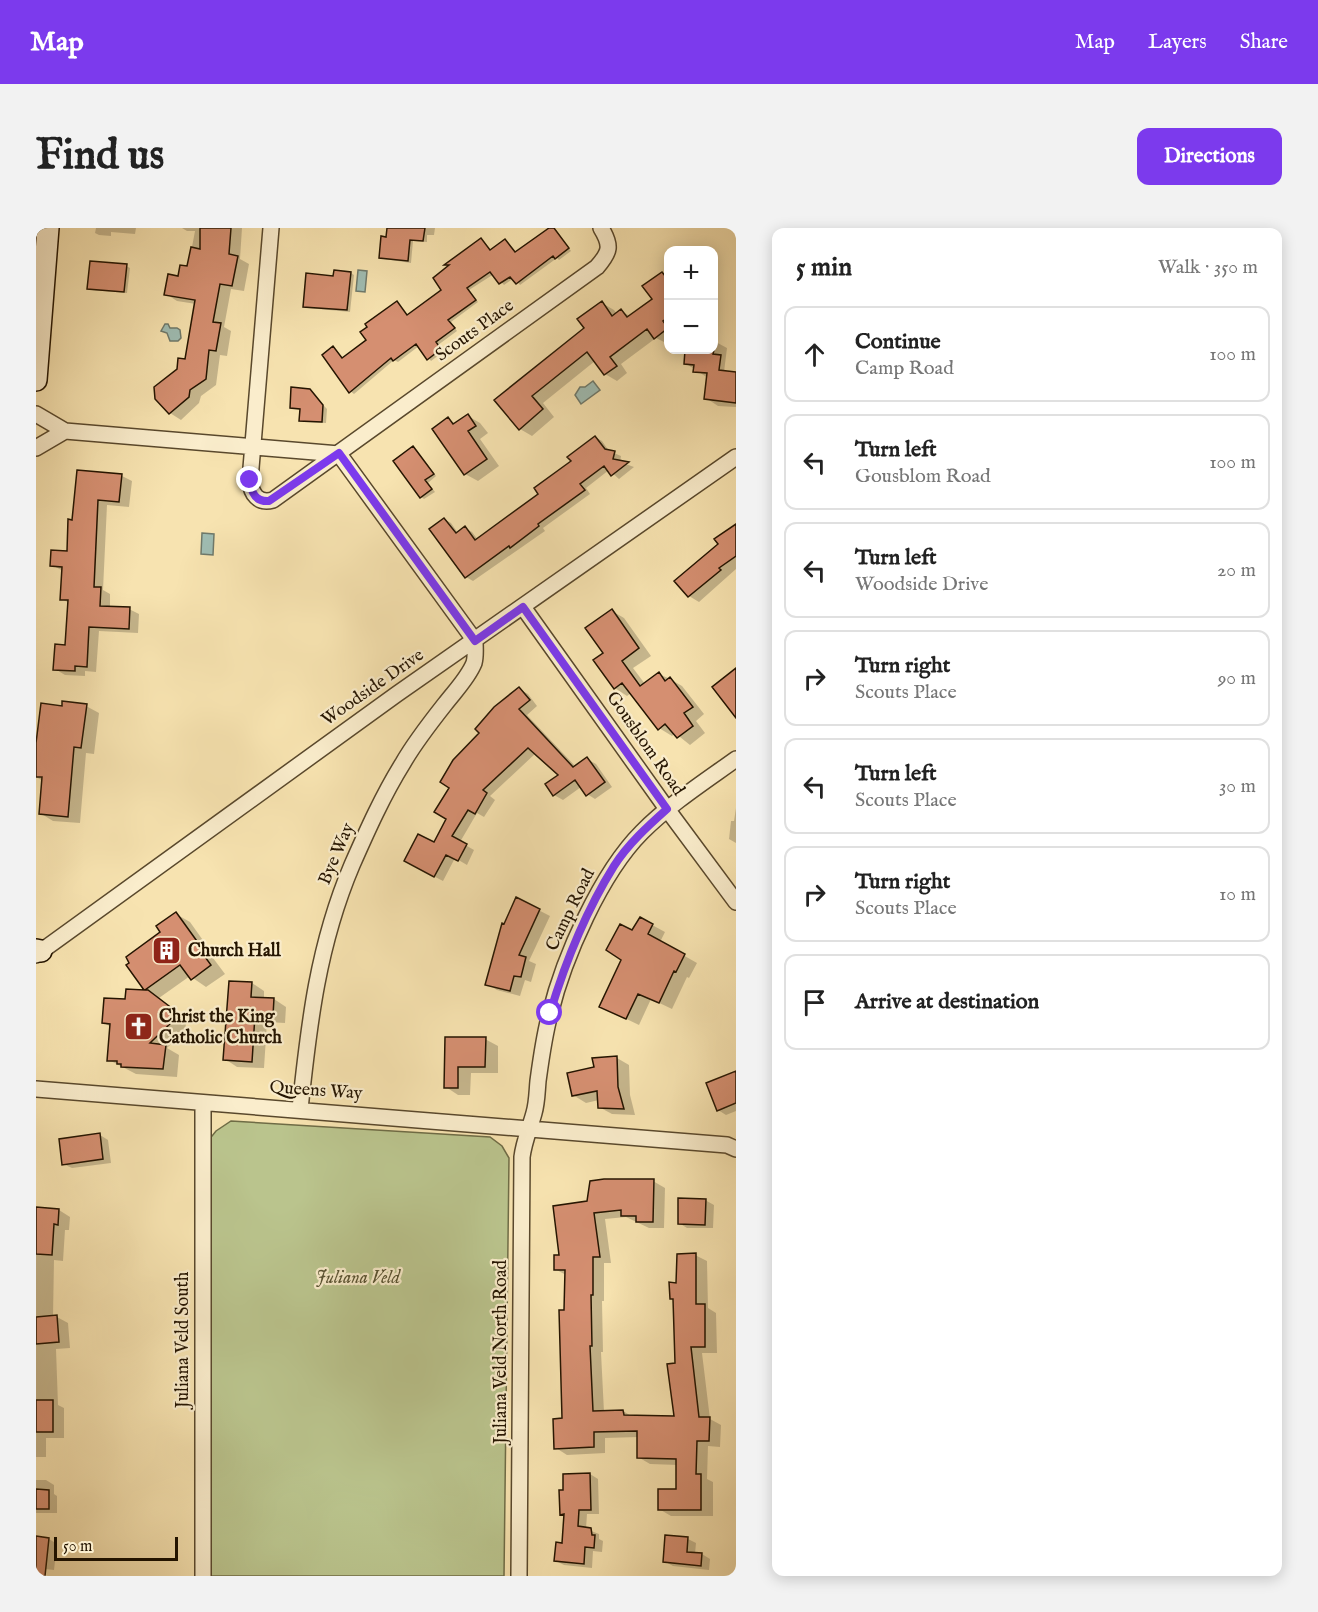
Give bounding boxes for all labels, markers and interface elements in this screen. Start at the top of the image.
text: Map [30,25,84,60]
text: Map [1075,29,1115,56]
text: Layers [1148,29,1207,56]
text: Share [1240,29,1288,56]
button: Directions [1137,128,1282,185]
text: Find us [36,130,164,183]
map controls [664,246,718,354]
button: + [664,246,718,300]
text: 5 min [796,251,852,284]
text: Walk · 350 m [1158,255,1258,280]
street label: Scouts Place [431,295,519,367]
button: − [664,300,718,354]
text: Continue [855,328,941,356]
icon: ahead [798,338,831,371]
text: 100 m [1209,342,1256,367]
text: Camp Road [855,356,954,381]
text: Turn left [855,436,937,464]
icon: left [798,446,831,479]
text: 100 m [1209,450,1256,475]
text: Gousblom Road [855,464,991,489]
route end [236,466,262,492]
text: Turn left [855,544,937,572]
icon: left [798,554,831,587]
text: 20 m [1217,558,1256,583]
text: Woodside Drive [855,572,988,597]
street label: Woodside Drive [317,644,429,732]
text: Turn right [855,652,950,680]
icon: right [798,662,831,695]
text: 90 m [1218,666,1256,691]
text: Scouts Place [855,680,957,705]
street label: Gousblom Road [601,687,690,801]
text: Turn left [855,760,937,788]
icon: left [798,770,831,803]
text: 30 m [1219,774,1256,799]
text: Scouts Place [855,788,957,813]
street label: Bye Way [314,819,360,889]
street label: Camp Road [541,865,601,955]
text: Turn right [855,868,950,896]
icon: right [798,878,831,911]
text: 10 m [1219,882,1256,907]
text: Scouts Place [855,896,957,921]
building icon: Church Hall [151,935,183,967]
place label: Church Hall [188,940,282,963]
icon: arrive [798,986,831,1019]
text: Arrive at destination [855,988,1039,1016]
route start [536,999,562,1025]
place label: Christ the King Catholic Church [159,1006,282,1050]
church icon: Christ the King Catholic Church [122,1011,154,1043]
street label: Queens Way [269,1076,363,1106]
street label: Juliana Veld North Road [490,1259,513,1446]
park label: Juliana Veld [316,1267,402,1290]
street label: Juliana Veld South [172,1271,195,1410]
scale bar [54,1534,178,1562]
text: 50 m [63,1537,92,1557]

